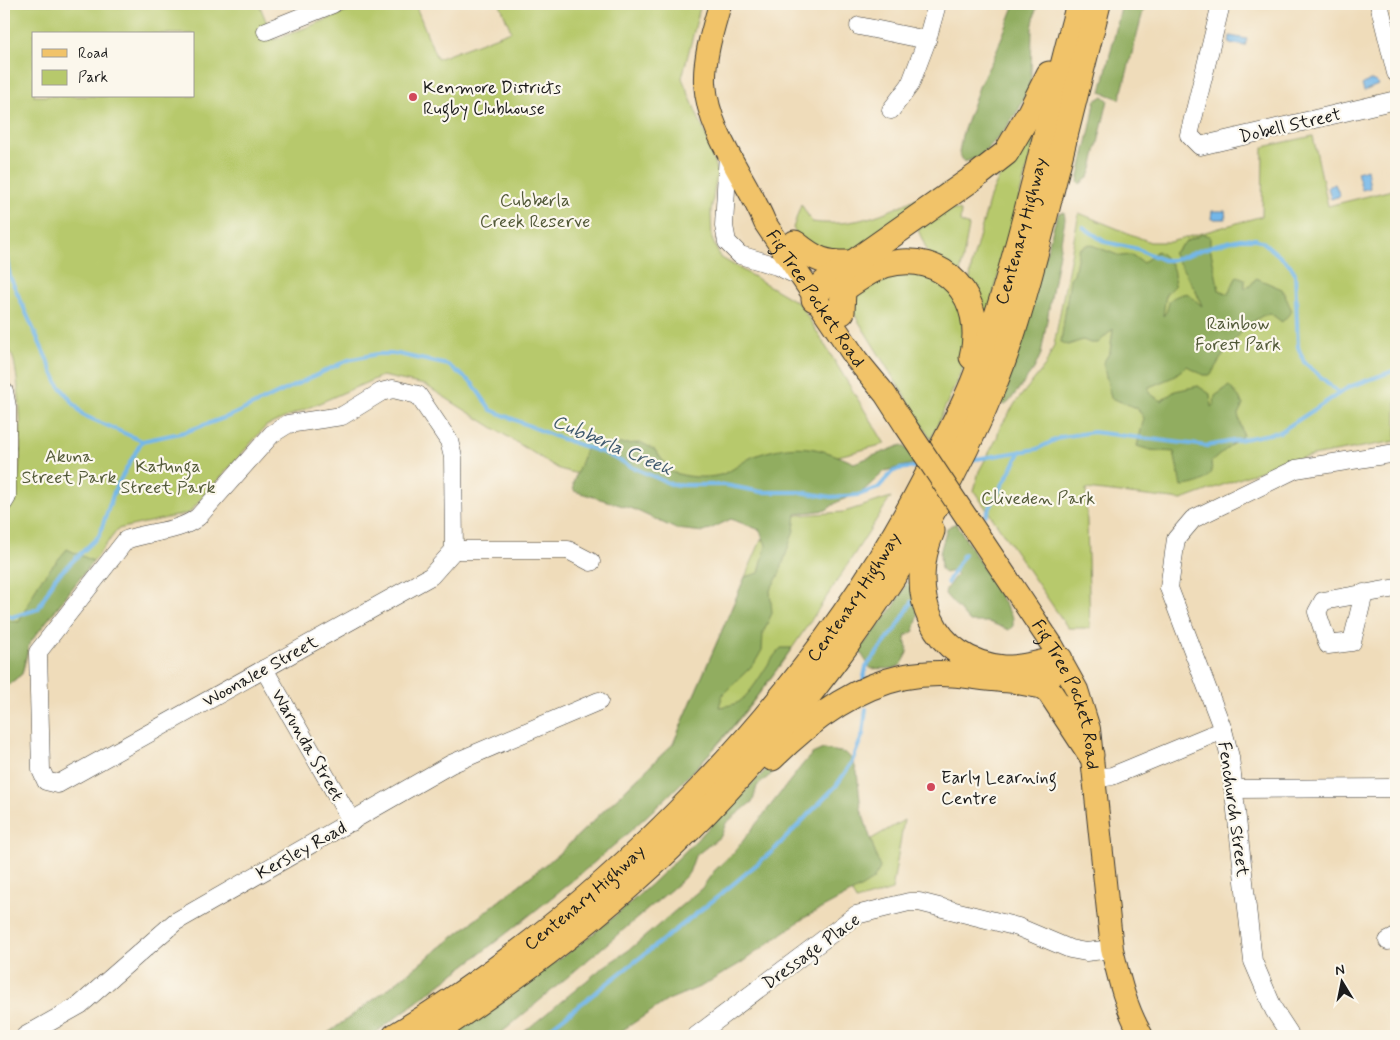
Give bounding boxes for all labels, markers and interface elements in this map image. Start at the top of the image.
legend [32,32,195,98]
text: Road [78,44,108,64]
text: Park [78,68,108,88]
place label: Kenmore Districts Rugby Clubhouse [423,76,561,123]
marker: Kenmore Districts Rugby Clubhouse [407,91,419,103]
street label: Dobell Street [1237,103,1343,149]
street label: Centenary Highway [990,155,1053,308]
park label: Cubberla Creek Reserve [480,189,590,234]
street label: Fig Tree Pocket Road [760,225,870,373]
park label: Rainbow Forest Park [1195,312,1281,357]
water label: Cubberla Creek [549,409,677,482]
park label: Akuna Street Park [21,445,117,490]
park label: Katunga Street Park [120,455,216,500]
park label: Cliveden Park [981,487,1095,511]
street label: Centenary Highway [802,528,906,667]
street label: Fig Tree Pocket Road [1025,615,1104,771]
street label: Woonalee Street [199,630,323,713]
street label: Warunda Street [265,685,349,806]
street label: Fenchurch Street [1212,740,1254,879]
place label: Early Learning Centre [941,766,1057,811]
marker: Early Learning Centre [925,781,937,793]
street label: Kersley Road [252,816,351,886]
street label: Centenary Highway [519,840,650,956]
street label: Dressage Place [758,908,866,997]
north arrow [1318,958,1368,1008]
text: N [1334,961,1346,980]

